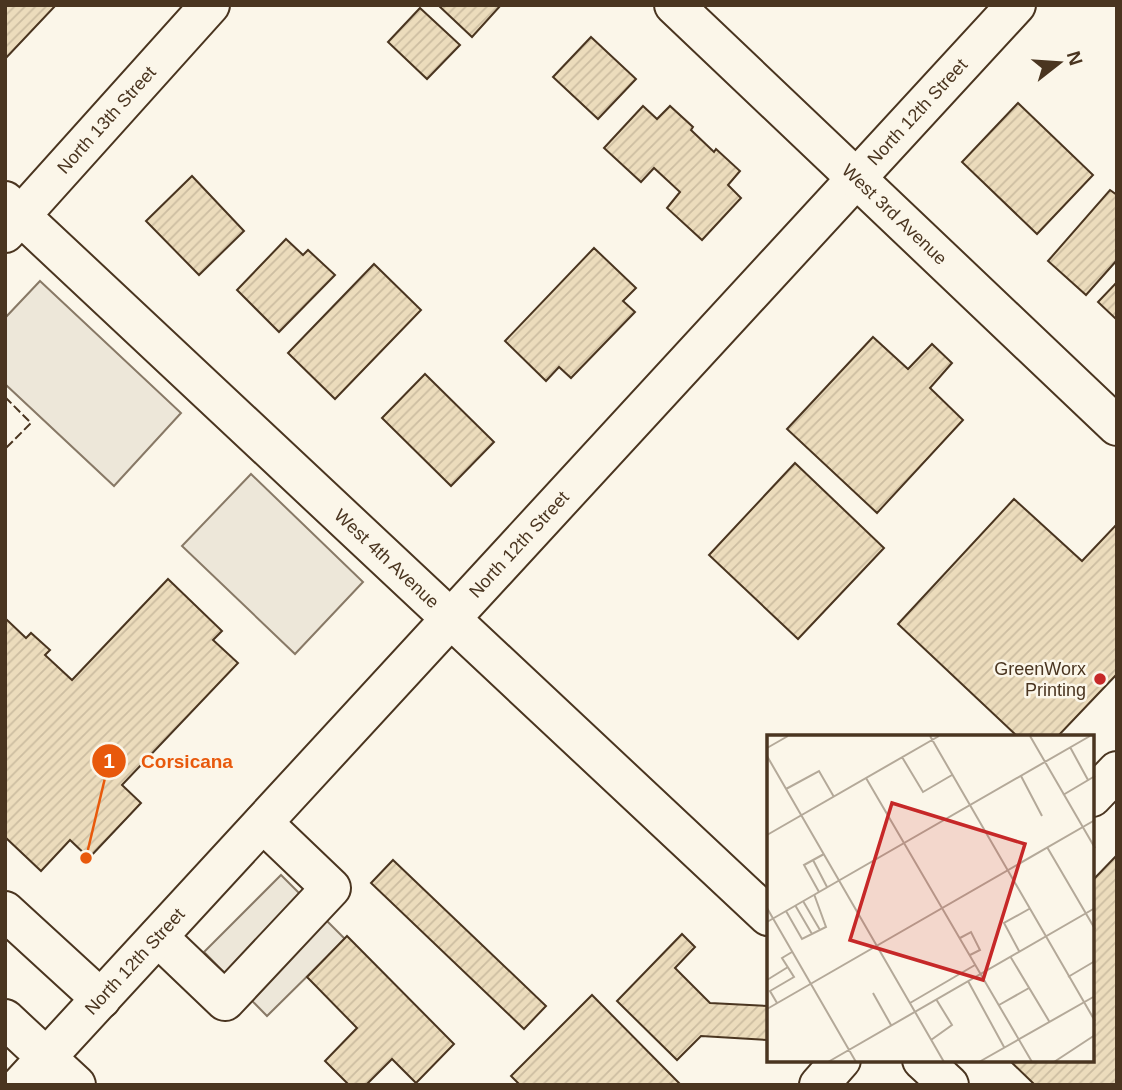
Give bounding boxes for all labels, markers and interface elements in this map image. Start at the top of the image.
north arrow [1024,28,1094,98]
text: N [1063,49,1087,68]
street label: North 12th Street [864,55,971,169]
street label: North 13th Street [53,62,160,178]
street label: West 3rd Avenue [838,160,951,269]
street label: North 12th Street [465,487,573,602]
street label: West 4th Avenue [330,505,443,612]
place label: GreenWorx Printing [994,659,1086,700]
marker: GreenWorx Printing [1092,671,1108,687]
inset map [767,735,1094,1062]
callout: Corsicana [92,741,247,781]
text: 1 [103,749,115,772]
text: Corsicana [141,751,233,772]
street label: North 12th Street [81,904,189,1019]

